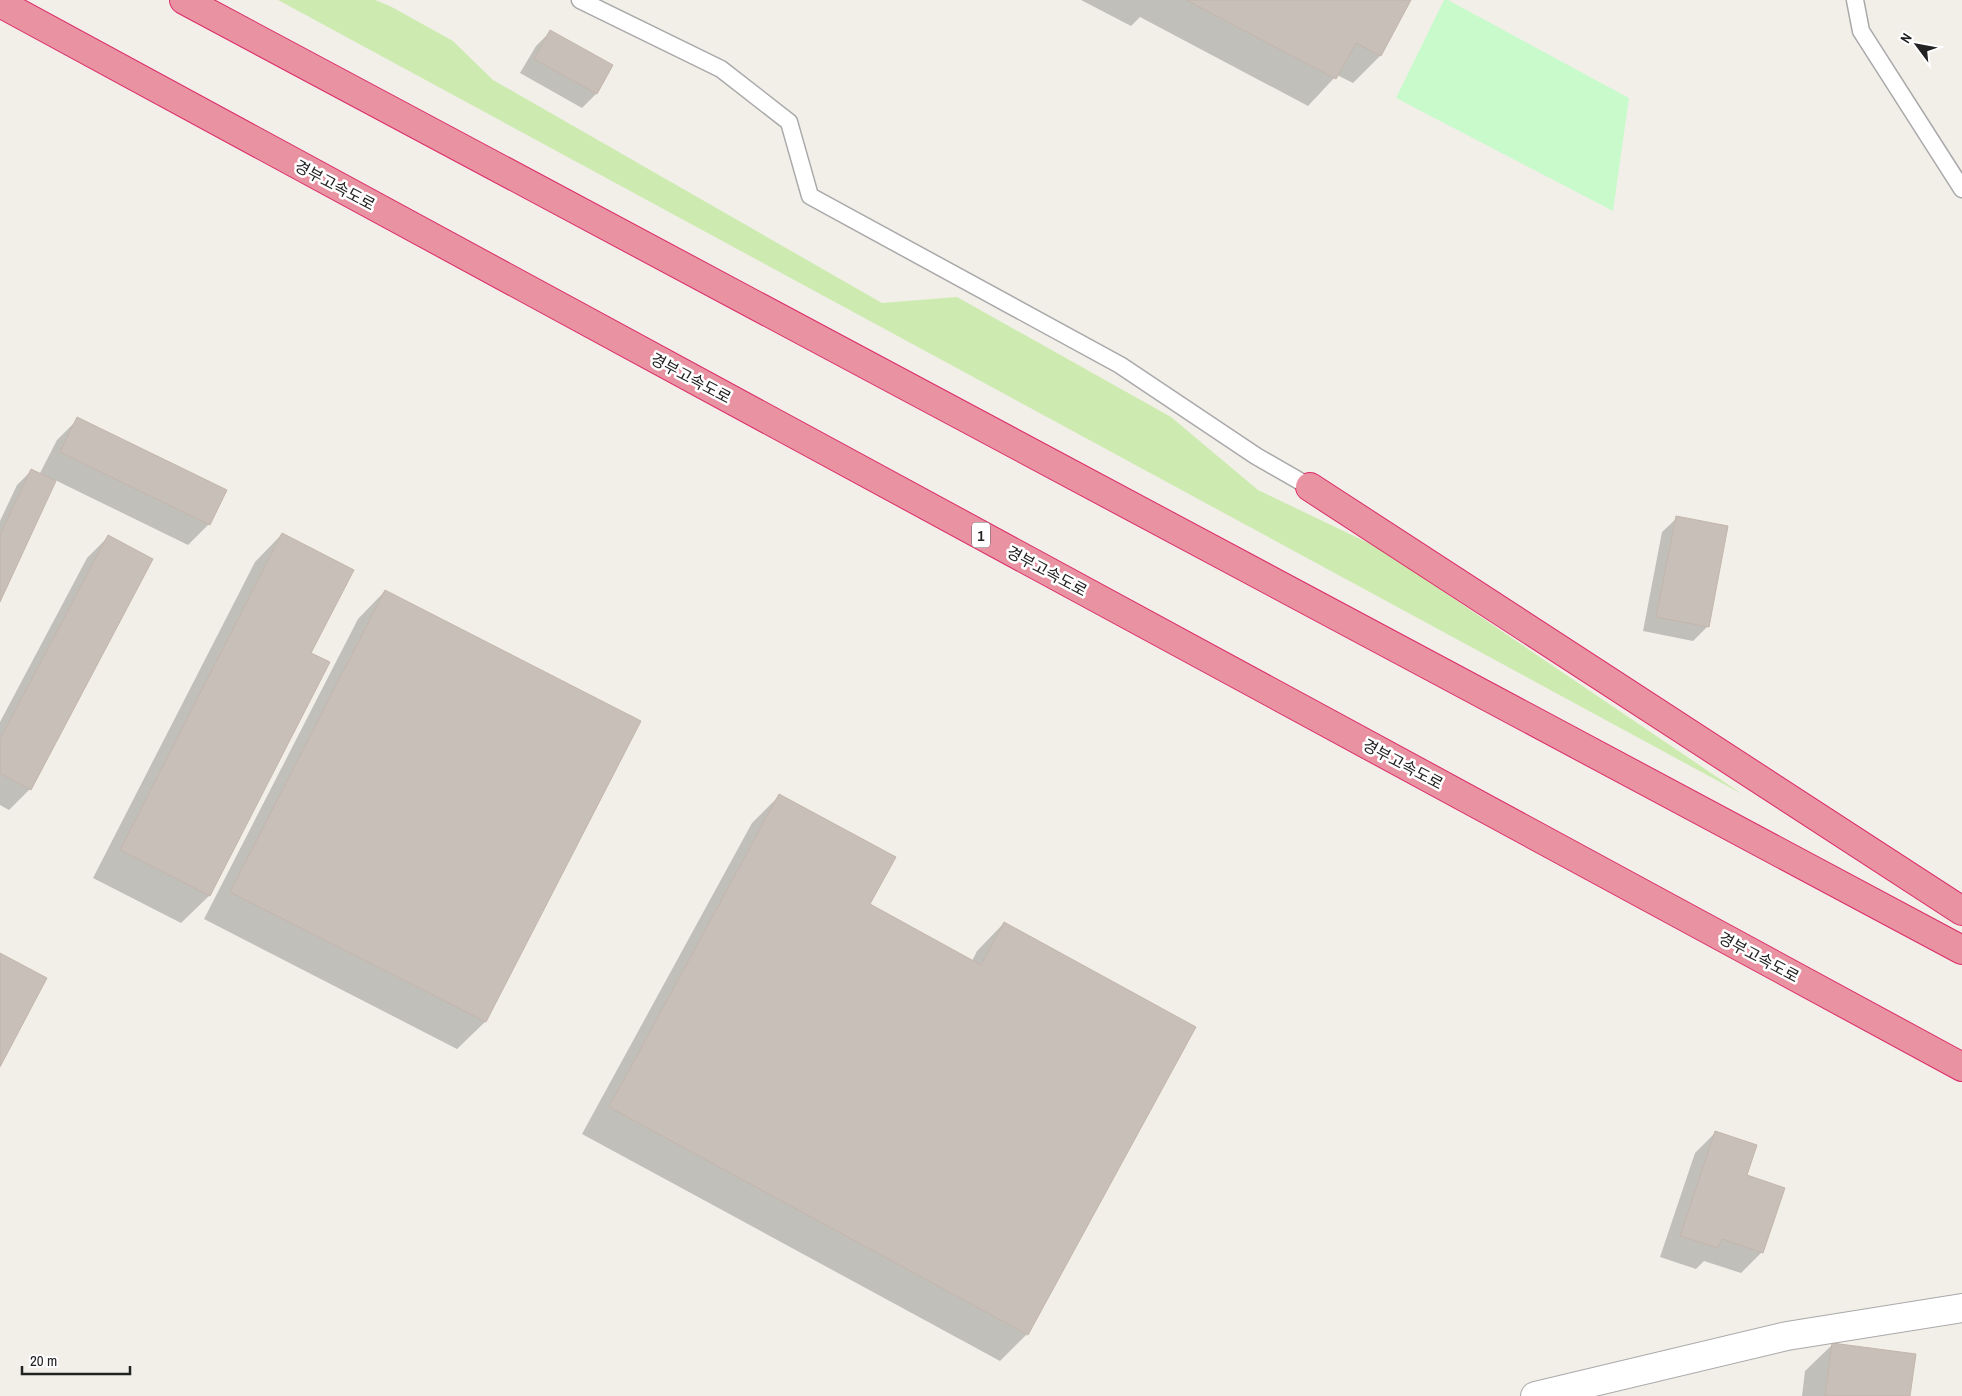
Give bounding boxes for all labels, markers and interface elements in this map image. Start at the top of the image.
north arrow [1892,20,1942,70]
text: N [1896,30,1916,46]
street label: 경부고속도로 [291,155,379,216]
street label: 경부고속도로 [647,348,735,409]
road number: 1 [972,522,990,548]
street label: 경부고속도로 [1003,541,1091,602]
street label: 경부고속도로 [1359,734,1447,795]
street label: 경부고속도로 [1715,927,1803,988]
scale bar [22,1344,130,1376]
text: 20 m [30,1350,57,1371]

